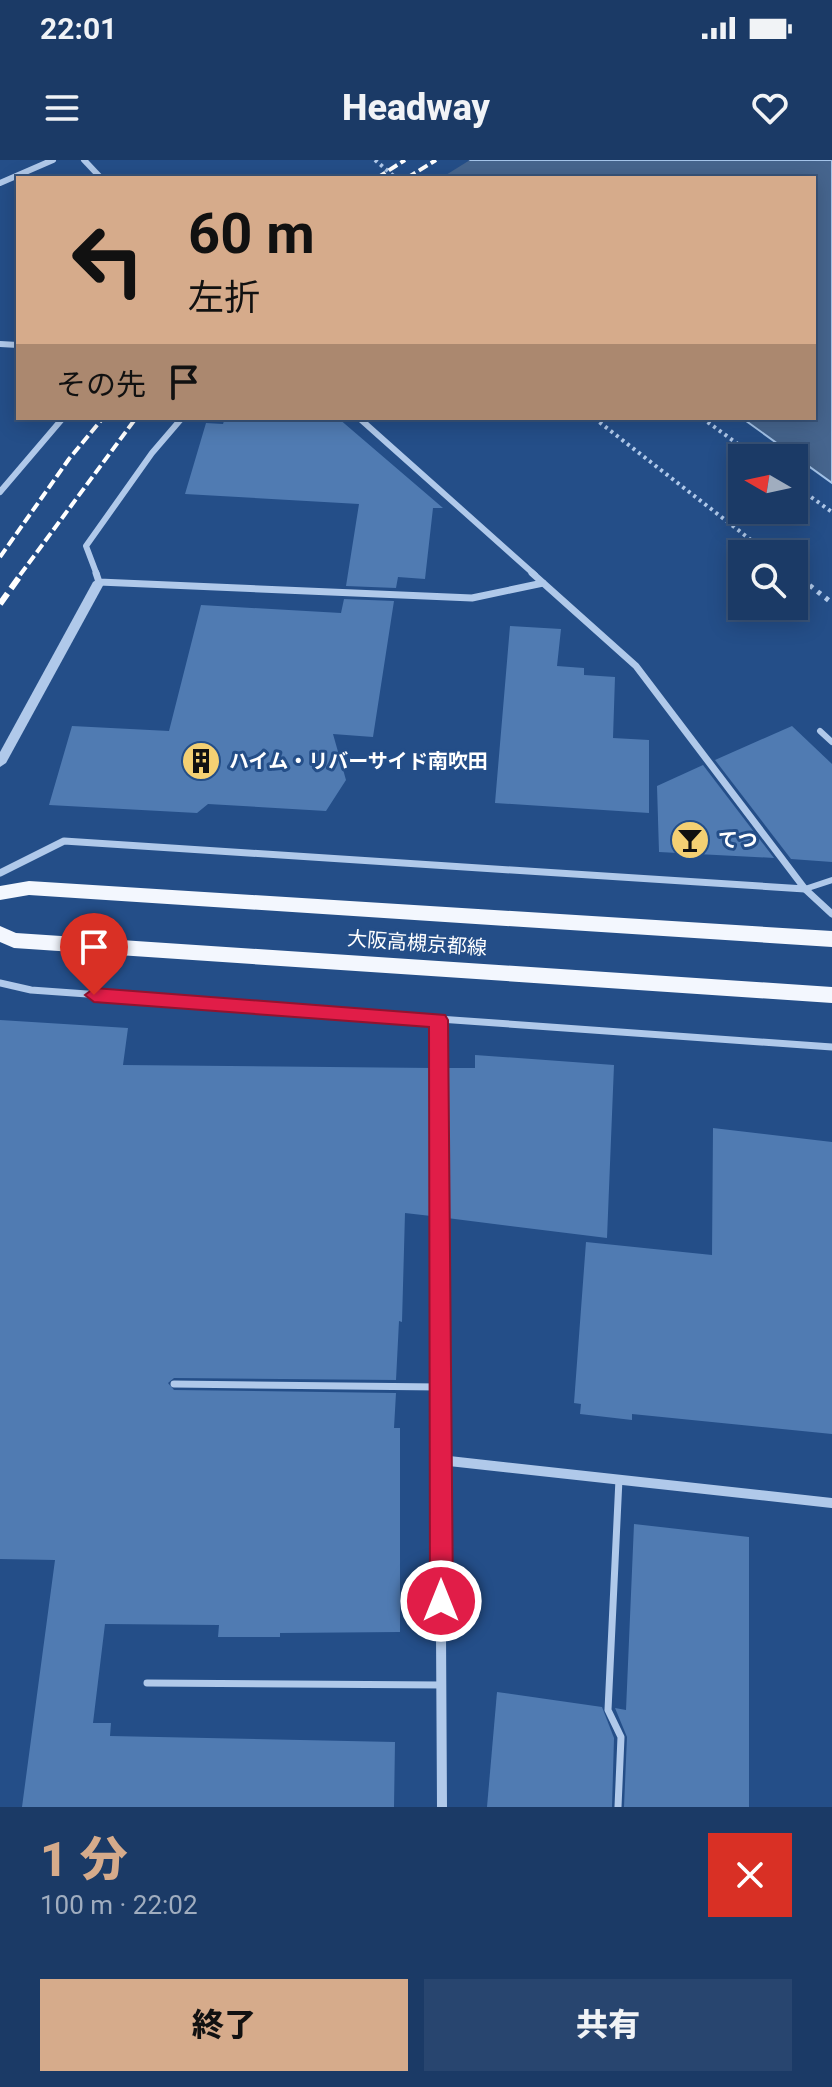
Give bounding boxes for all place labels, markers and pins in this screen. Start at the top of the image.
building icon: ハイム・リバーサイド南吹田 [180,740,222,782]
place label: ハイム・リバーサイド南吹田 [229,749,488,773]
bar icon: てつ [669,819,711,861]
place label: てつ [718,828,758,852]
pin [60,913,128,995]

